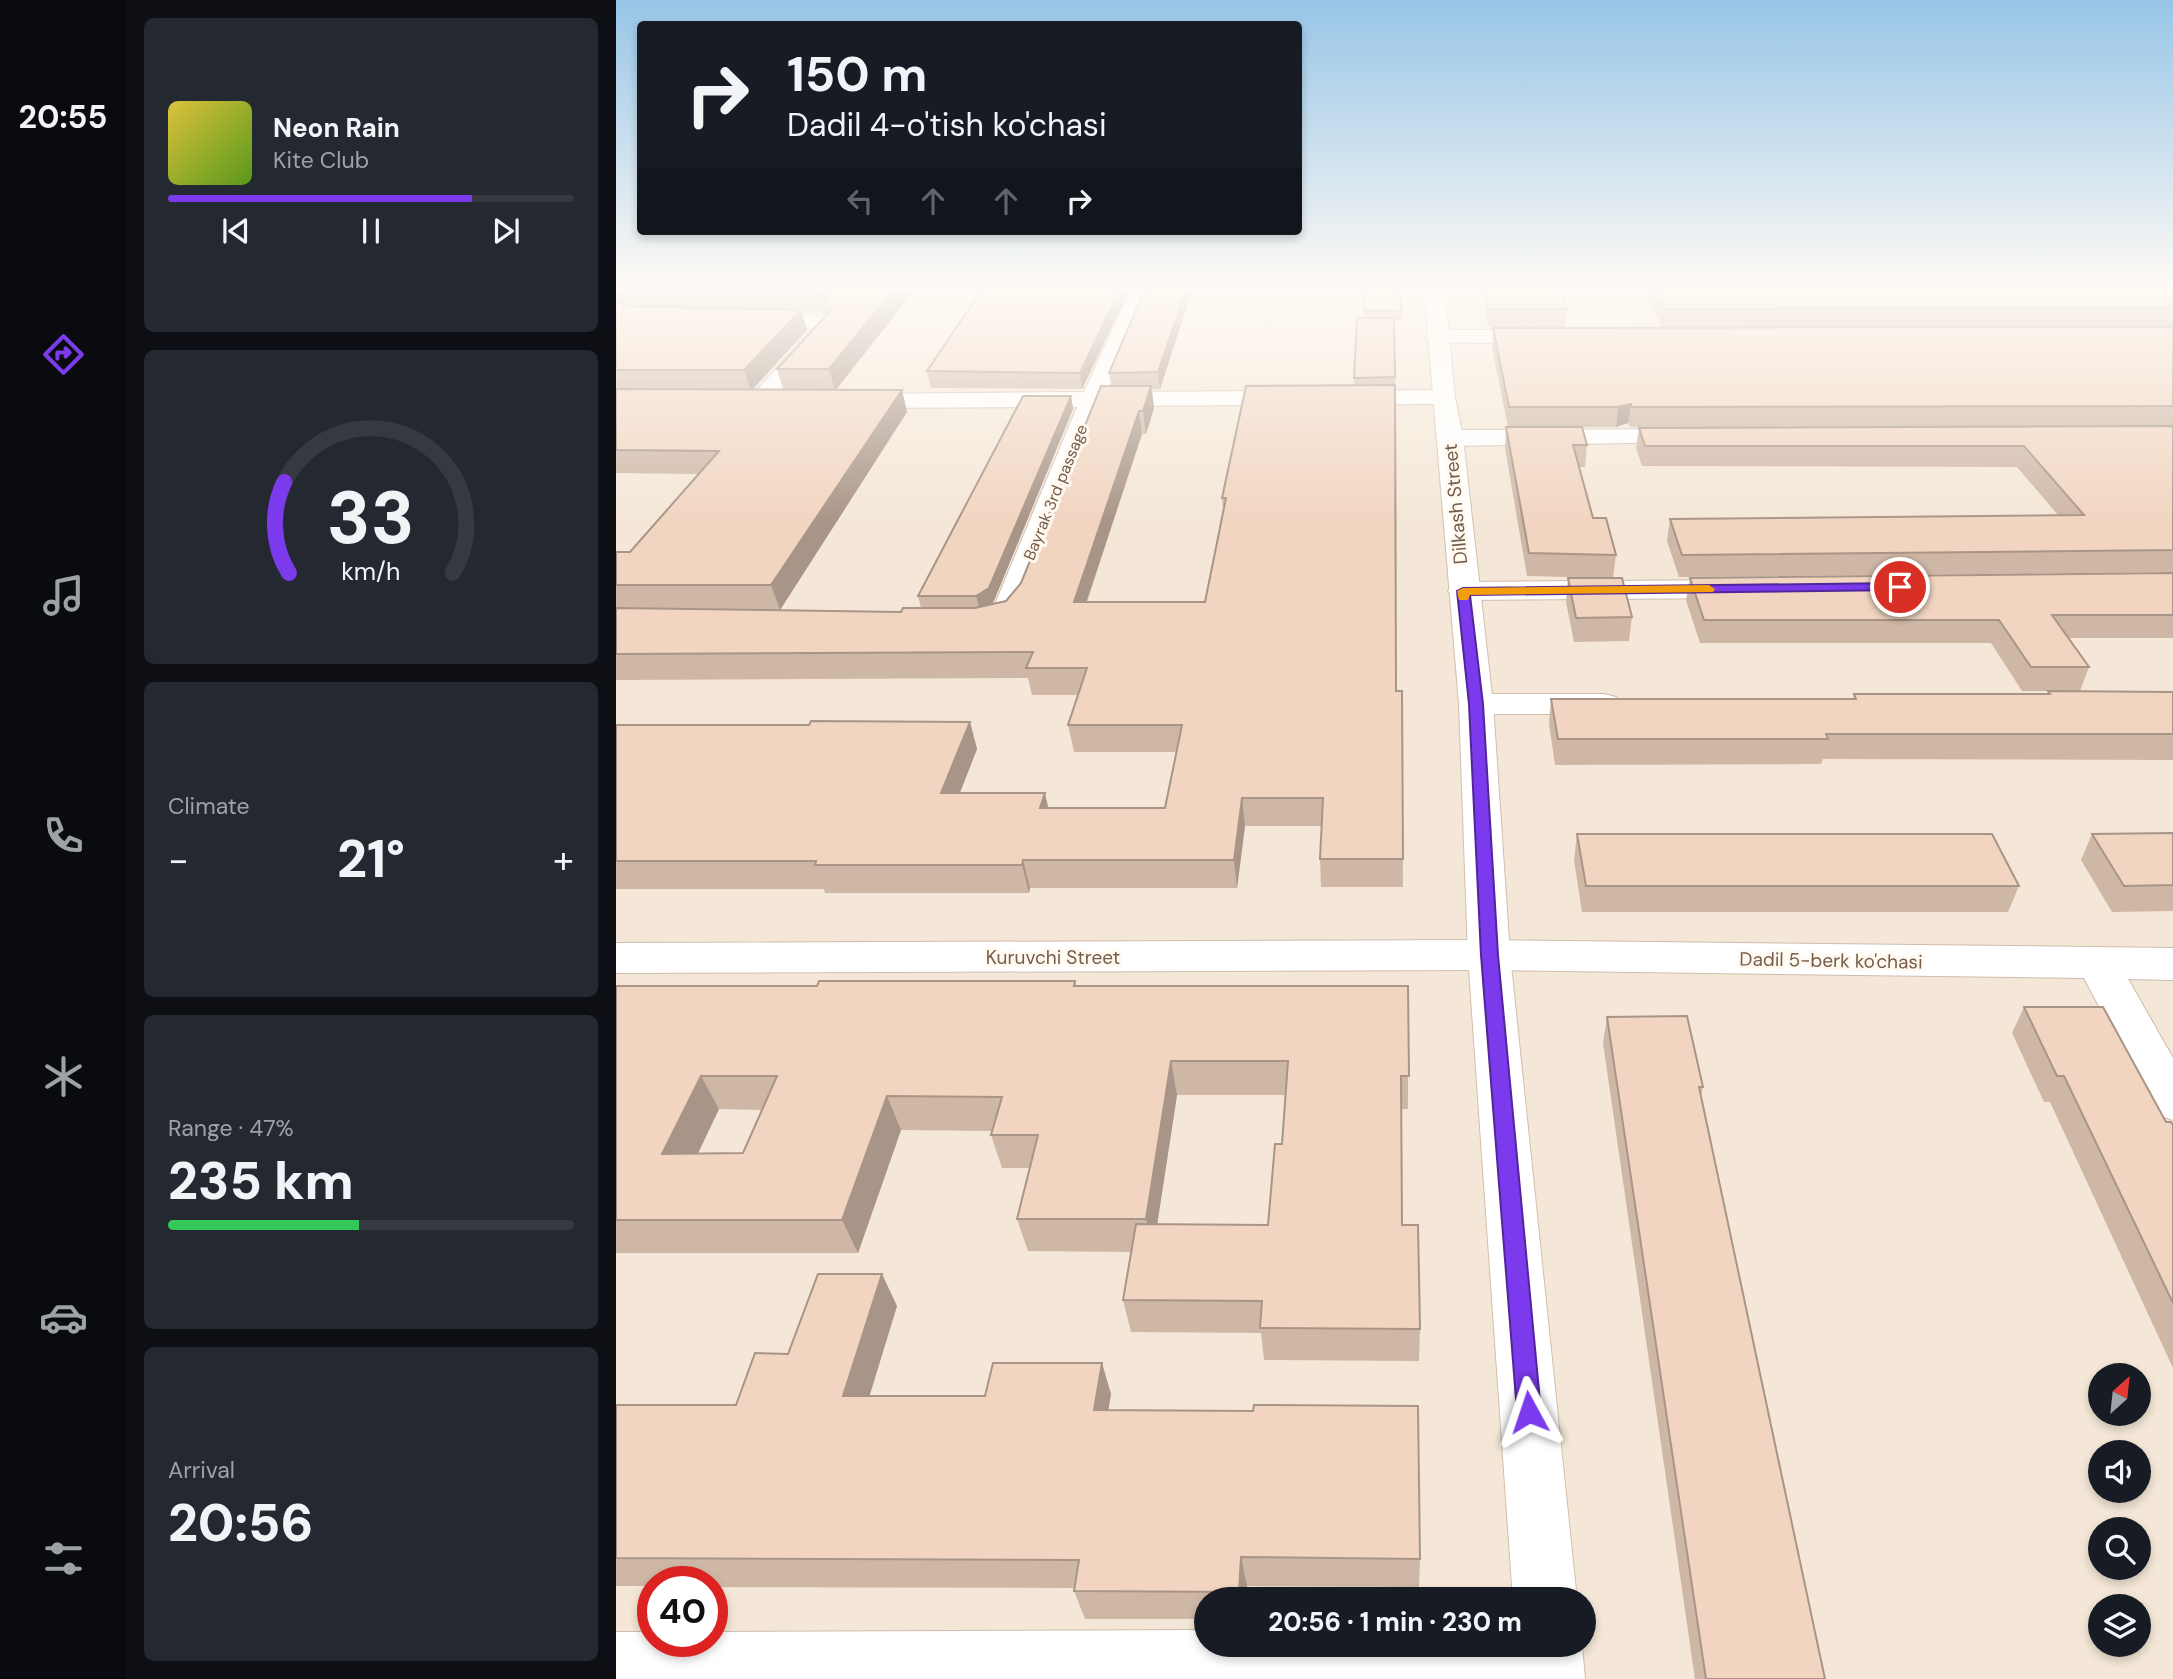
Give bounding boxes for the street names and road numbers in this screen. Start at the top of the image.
street label: Bayrak 3rd passage [1019,421,1092,563]
street label: Dilkash Street [1438,443,1473,565]
street label: Kuruvchi Street [986,945,1120,970]
street label: Dadil 5-berk ko'chasi [1739,946,1923,975]

